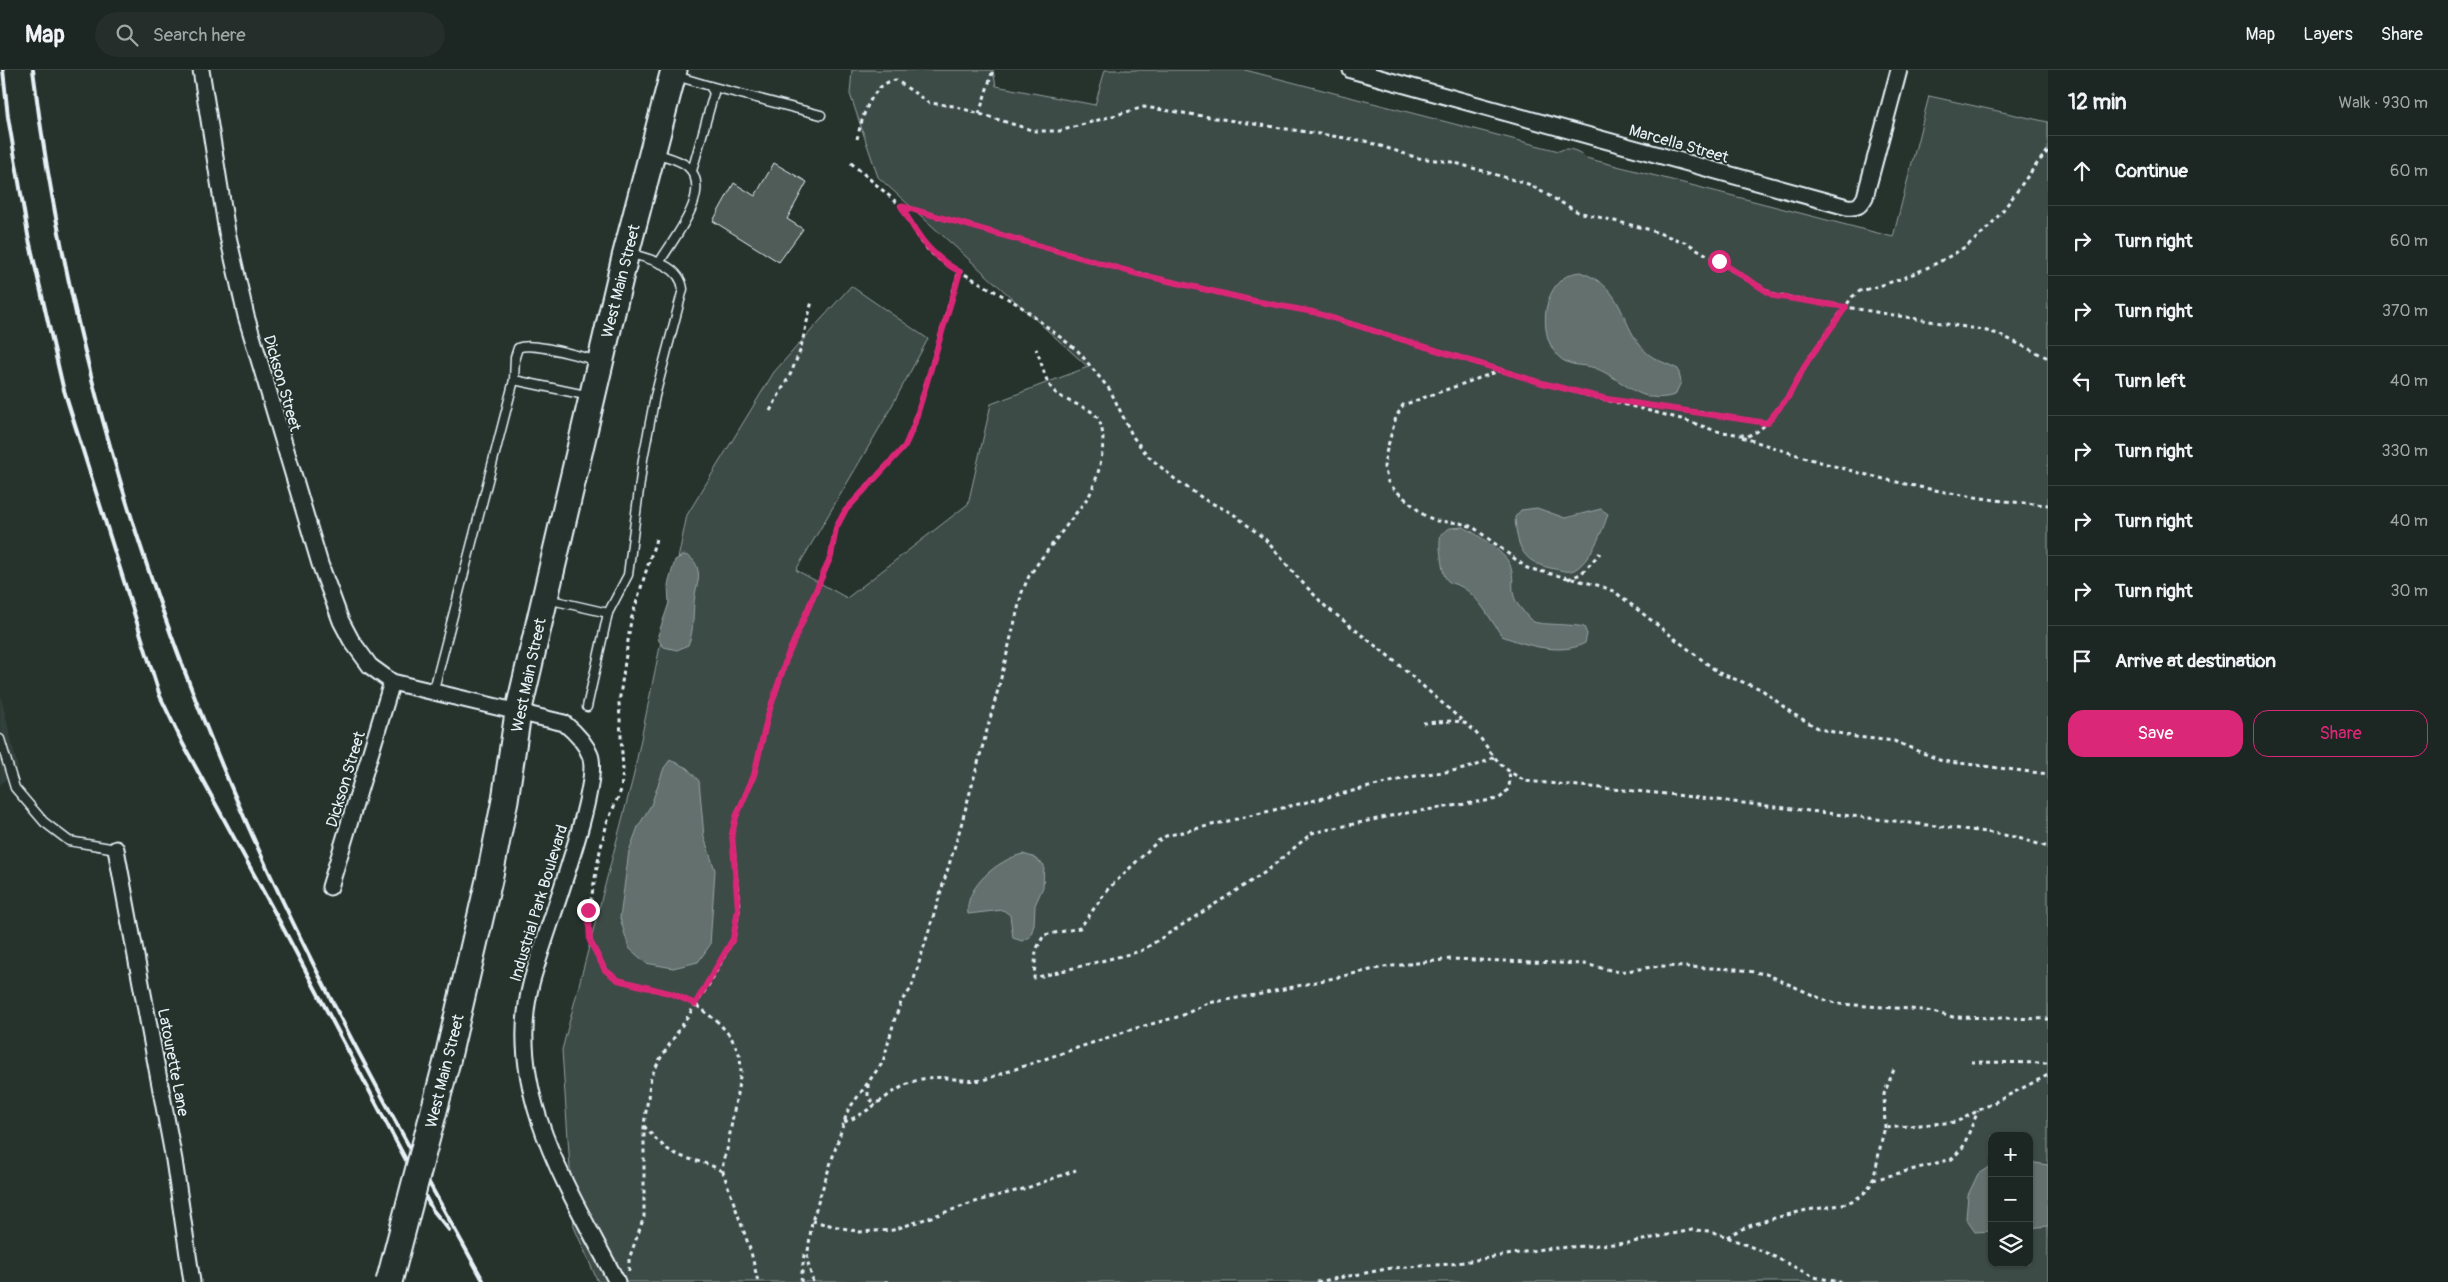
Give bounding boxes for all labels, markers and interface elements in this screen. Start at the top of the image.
search box [95,12,445,57]
text: Map [25,20,65,49]
icon: search [113,21,141,49]
text: Search here [153,23,246,47]
text: Map [2246,23,2275,46]
text: Layers [2303,23,2353,46]
text: Share [2381,23,2423,46]
text: 12 min [2068,89,2127,116]
text: Walk · 930 m [2339,93,2428,113]
street label: Marcella Street [1627,120,1731,168]
icon: ahead [2068,157,2096,185]
text: Continue [2115,159,2188,183]
text: 60 m [2390,161,2428,181]
street label: West Main Street [597,222,645,340]
icon: right [2068,227,2096,255]
text: Turn right [2115,229,2193,253]
text: 60 m [2390,231,2428,251]
route start [1708,250,1731,273]
icon: right [2068,297,2096,325]
text: Turn right [2115,299,2193,323]
text: 370 m [2382,301,2428,321]
street label: Dickson Street [259,333,305,434]
icon: left [2068,367,2096,395]
text: Turn left [2115,369,2185,393]
text: 40 m [2390,371,2428,391]
icon: right [2068,437,2096,465]
text: Turn right [2115,439,2193,463]
text: 330 m [2382,441,2428,461]
icon: right [2068,507,2096,535]
text: Turn right [2115,509,2193,533]
text: 40 m [2390,511,2428,531]
icon: right [2068,577,2096,605]
text: Turn right [2115,579,2193,603]
text: 30 m [2390,581,2428,601]
street label: West Main Street [507,616,551,734]
icon: arrive [2068,647,2096,675]
text: Arrive at destination [2115,649,2276,673]
button: Save [2068,710,2243,757]
button: Share [2253,710,2428,757]
street label: Dickson Street [322,728,370,830]
street label: Industrial Park Boulevard [506,822,572,984]
route end [577,899,600,922]
street label: Latourette Lane [153,1007,193,1118]
street label: West Main Street [421,1012,469,1130]
map controls [1988,1132,2033,1267]
button: + [1988,1132,2033,1177]
button: − [1988,1177,2033,1222]
button: layers [1988,1222,2033,1267]

